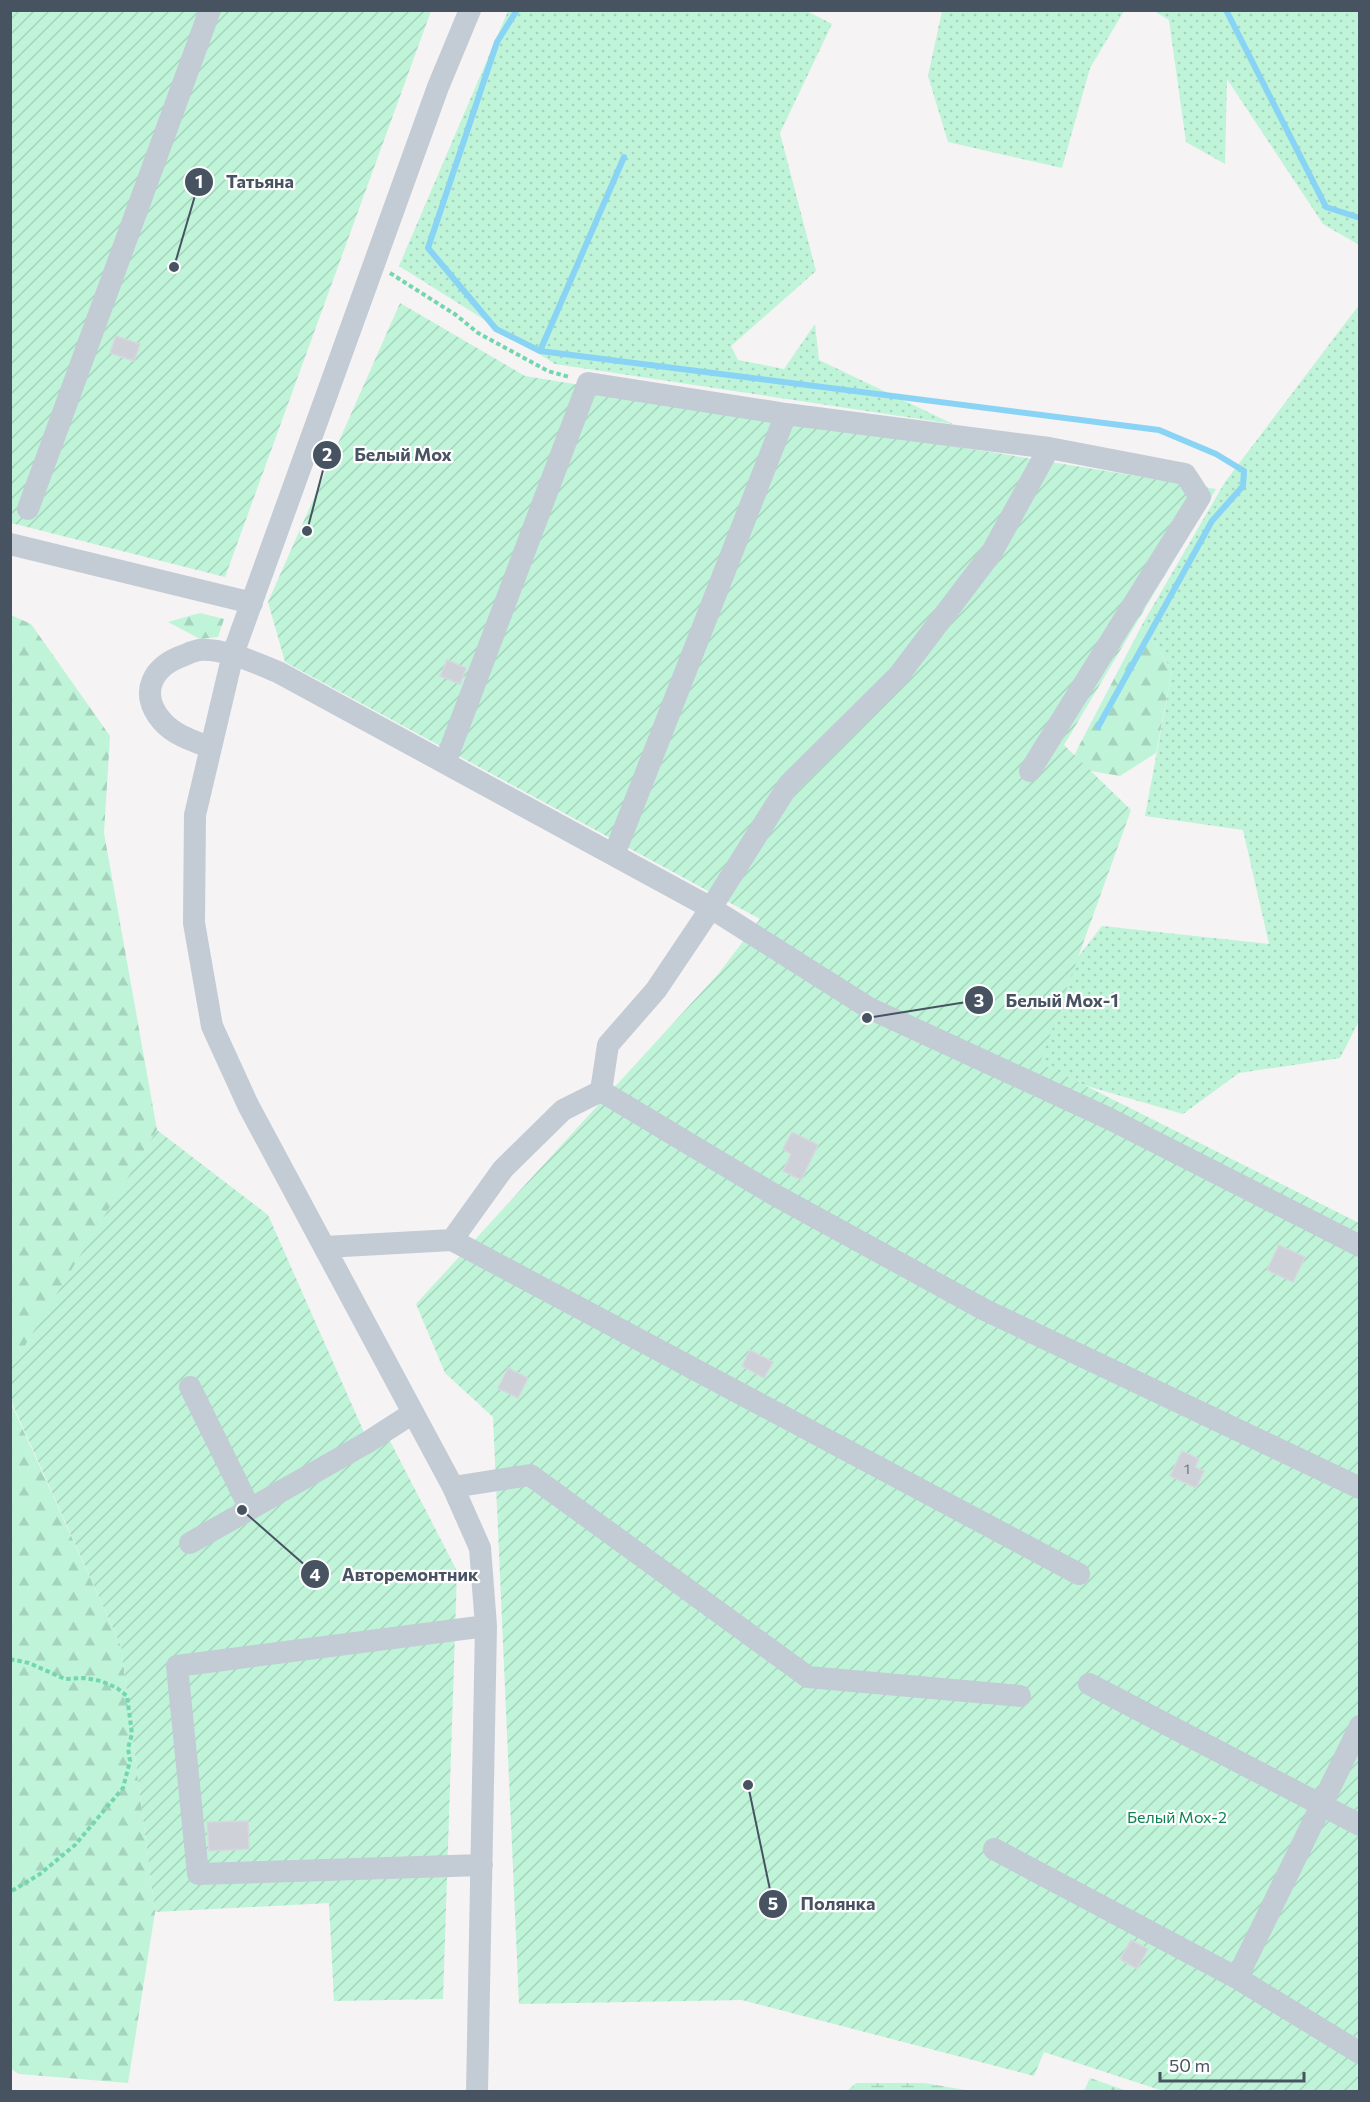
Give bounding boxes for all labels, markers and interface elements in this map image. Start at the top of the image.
callout: Татьяна [184,164,306,200]
text: 1 [195,170,203,192]
text: Татьяна [226,170,294,192]
callout: Белый Мох [312,437,464,473]
text: 2 [322,443,332,465]
text: Белый Мох [354,443,452,465]
callout: Белый Мох-1 [964,982,1131,1018]
text: 3 [974,989,984,1011]
text: Белый Мох-1 [1005,989,1119,1011]
house number: 1 [1184,1460,1190,1477]
callout: Авторемонтник [300,1556,490,1592]
text: 4 [309,1563,321,1585]
text: Авторемонтник [342,1563,479,1585]
park label: Белый Мох-2 [1127,1807,1227,1826]
callout: Полянка [758,1886,887,1922]
text: 5 [768,1892,778,1914]
text: Полянка [801,1892,875,1914]
scale bar [1160,2045,1304,2083]
text: 50 m [1169,2054,1210,2076]

